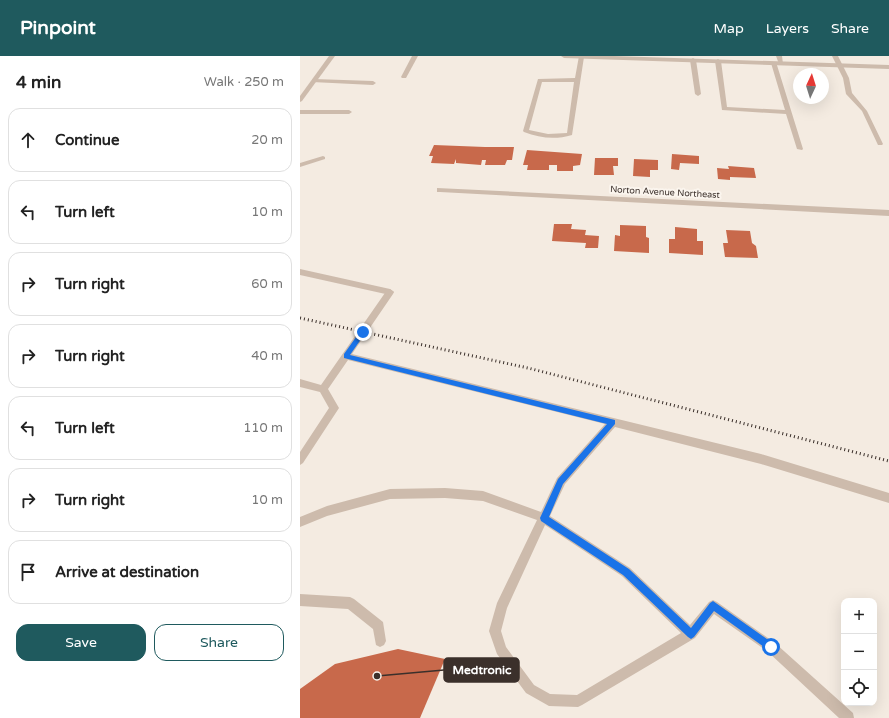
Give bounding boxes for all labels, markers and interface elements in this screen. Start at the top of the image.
text: Pinpoint [20,17,96,39]
text: Map [714,20,744,37]
text: Layers [766,20,809,37]
text: Share [831,20,869,37]
north arrow [793,68,829,104]
text: 4 min [16,72,61,93]
text: Walk · 250 m [204,74,284,90]
icon: ahead [17,129,39,151]
text: Continue [55,131,119,149]
text: 20 m [251,132,283,148]
street label: Norton Avenue Northeast [610,184,721,201]
icon: left [17,201,39,223]
text: Turn left [55,203,115,221]
text: 10 m [251,204,283,220]
icon: right [17,273,39,295]
text: Turn right [55,275,125,293]
text: 60 m [251,276,283,292]
route end [354,323,372,341]
icon: right [17,345,39,367]
text: Turn right [55,347,125,365]
text: 40 m [251,348,283,364]
icon: left [17,417,39,439]
text: Turn left [55,419,115,437]
text: 110 m [243,420,283,436]
icon: right [17,489,39,511]
text: Turn right [55,491,125,509]
text: 10 m [251,492,283,508]
icon: arrive [17,561,39,583]
text: Arrive at destination [55,563,199,581]
map controls [841,598,877,706]
button: + [841,598,877,634]
button: Save [16,624,146,661]
button: Share [154,624,284,661]
button: − [841,634,877,670]
route start [762,638,780,656]
callout: Medtronic [444,658,519,682]
text: Medtronic [453,663,512,677]
button: locate [841,670,877,706]

